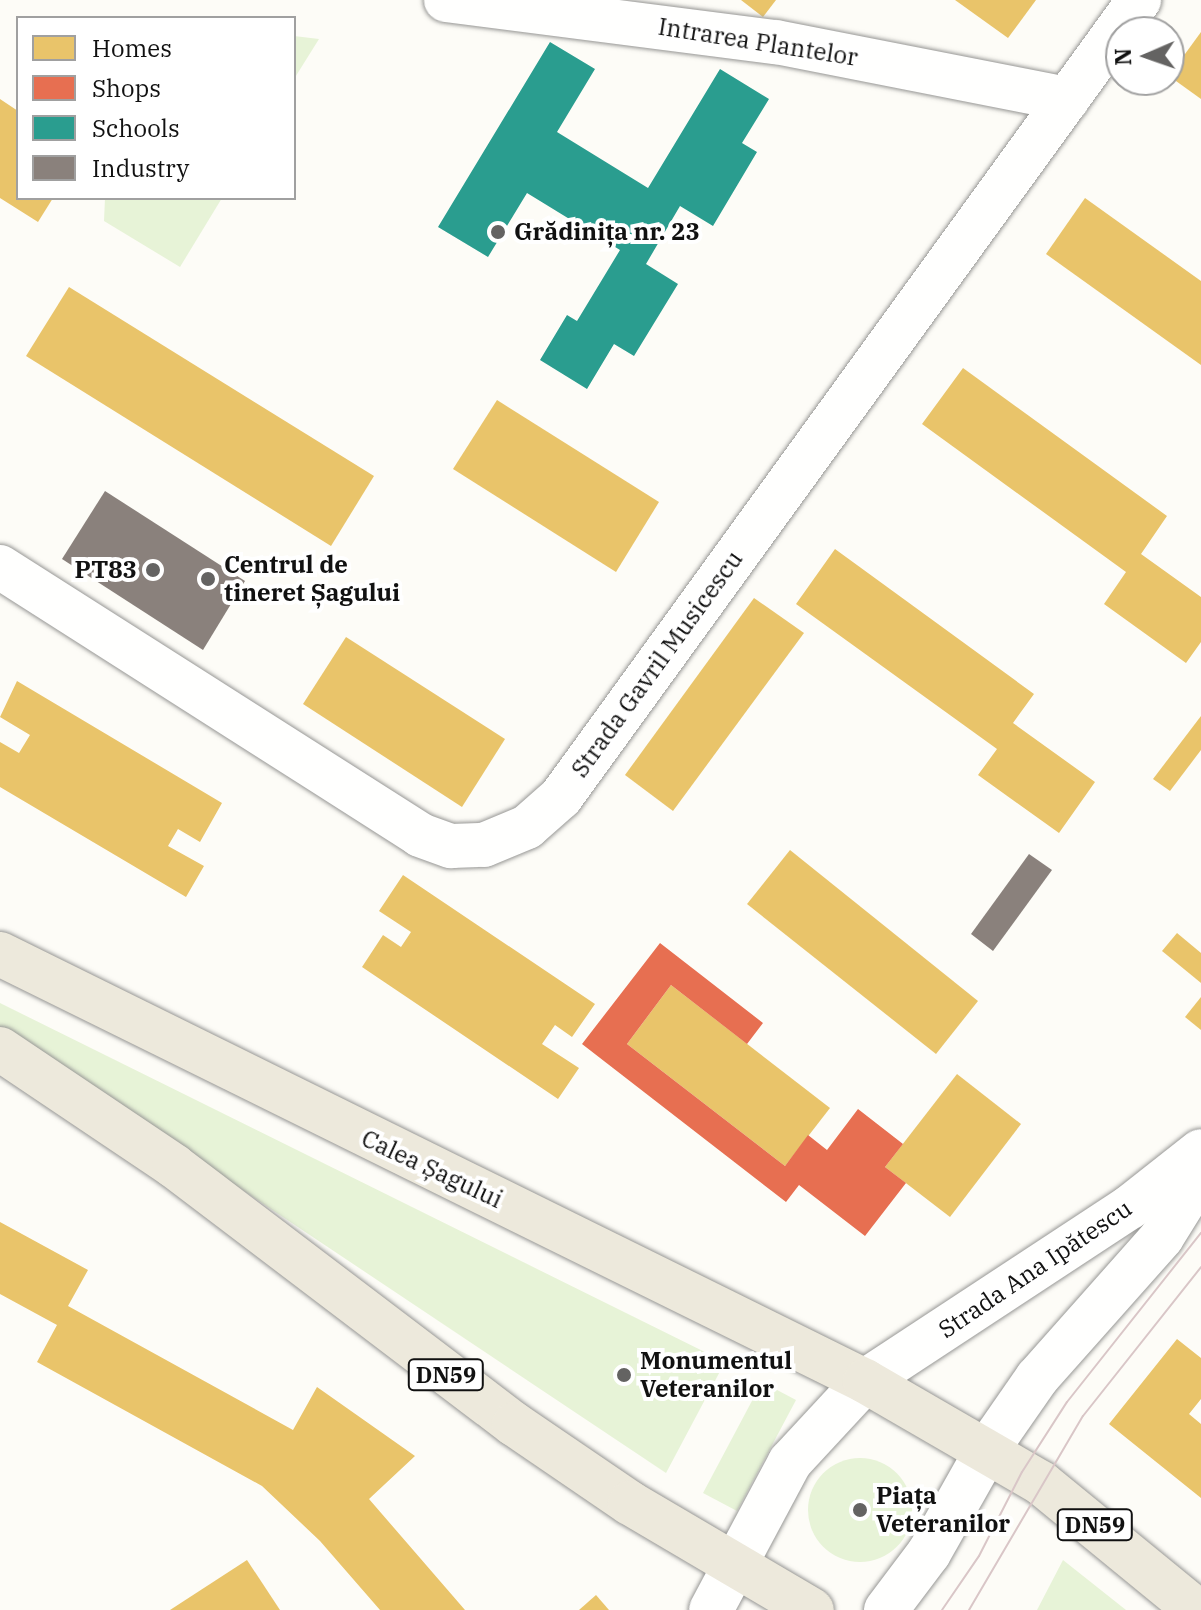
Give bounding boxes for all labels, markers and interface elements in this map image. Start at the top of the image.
street label: Intrarea Plantelor [656,12,860,72]
legend [16,16,296,200]
north arrow [1105,16,1185,96]
text: Homes [92,32,172,64]
text: N [1108,48,1137,66]
text: Shops [92,72,161,104]
text: Schools [92,112,180,144]
text: Industry [92,152,189,184]
place label: Grădinița nr. 23 [514,218,700,246]
marker: Grădinița nr. 23 [489,223,507,241]
street label: Strada Gavril Musicescu [565,545,749,783]
place label: Centrul de tineret Șagului [224,551,400,607]
place label: PT83 [75,556,137,584]
marker: PT83 [144,561,162,579]
marker: Centrul de tineret Șagului [199,570,217,588]
street label: Calea Șagului [357,1124,507,1214]
street label: Strada Ana Ipătescu [933,1194,1137,1344]
place label: Monumentul Veteranilor [640,1347,792,1403]
road number: DN59 [406,1357,486,1393]
marker: Monumentul Veteranilor [615,1366,633,1384]
place label: Piața Veteranilor [876,1482,1010,1538]
marker: Piața Veteranilor [851,1501,869,1519]
road number: DN59 [1055,1507,1135,1543]

